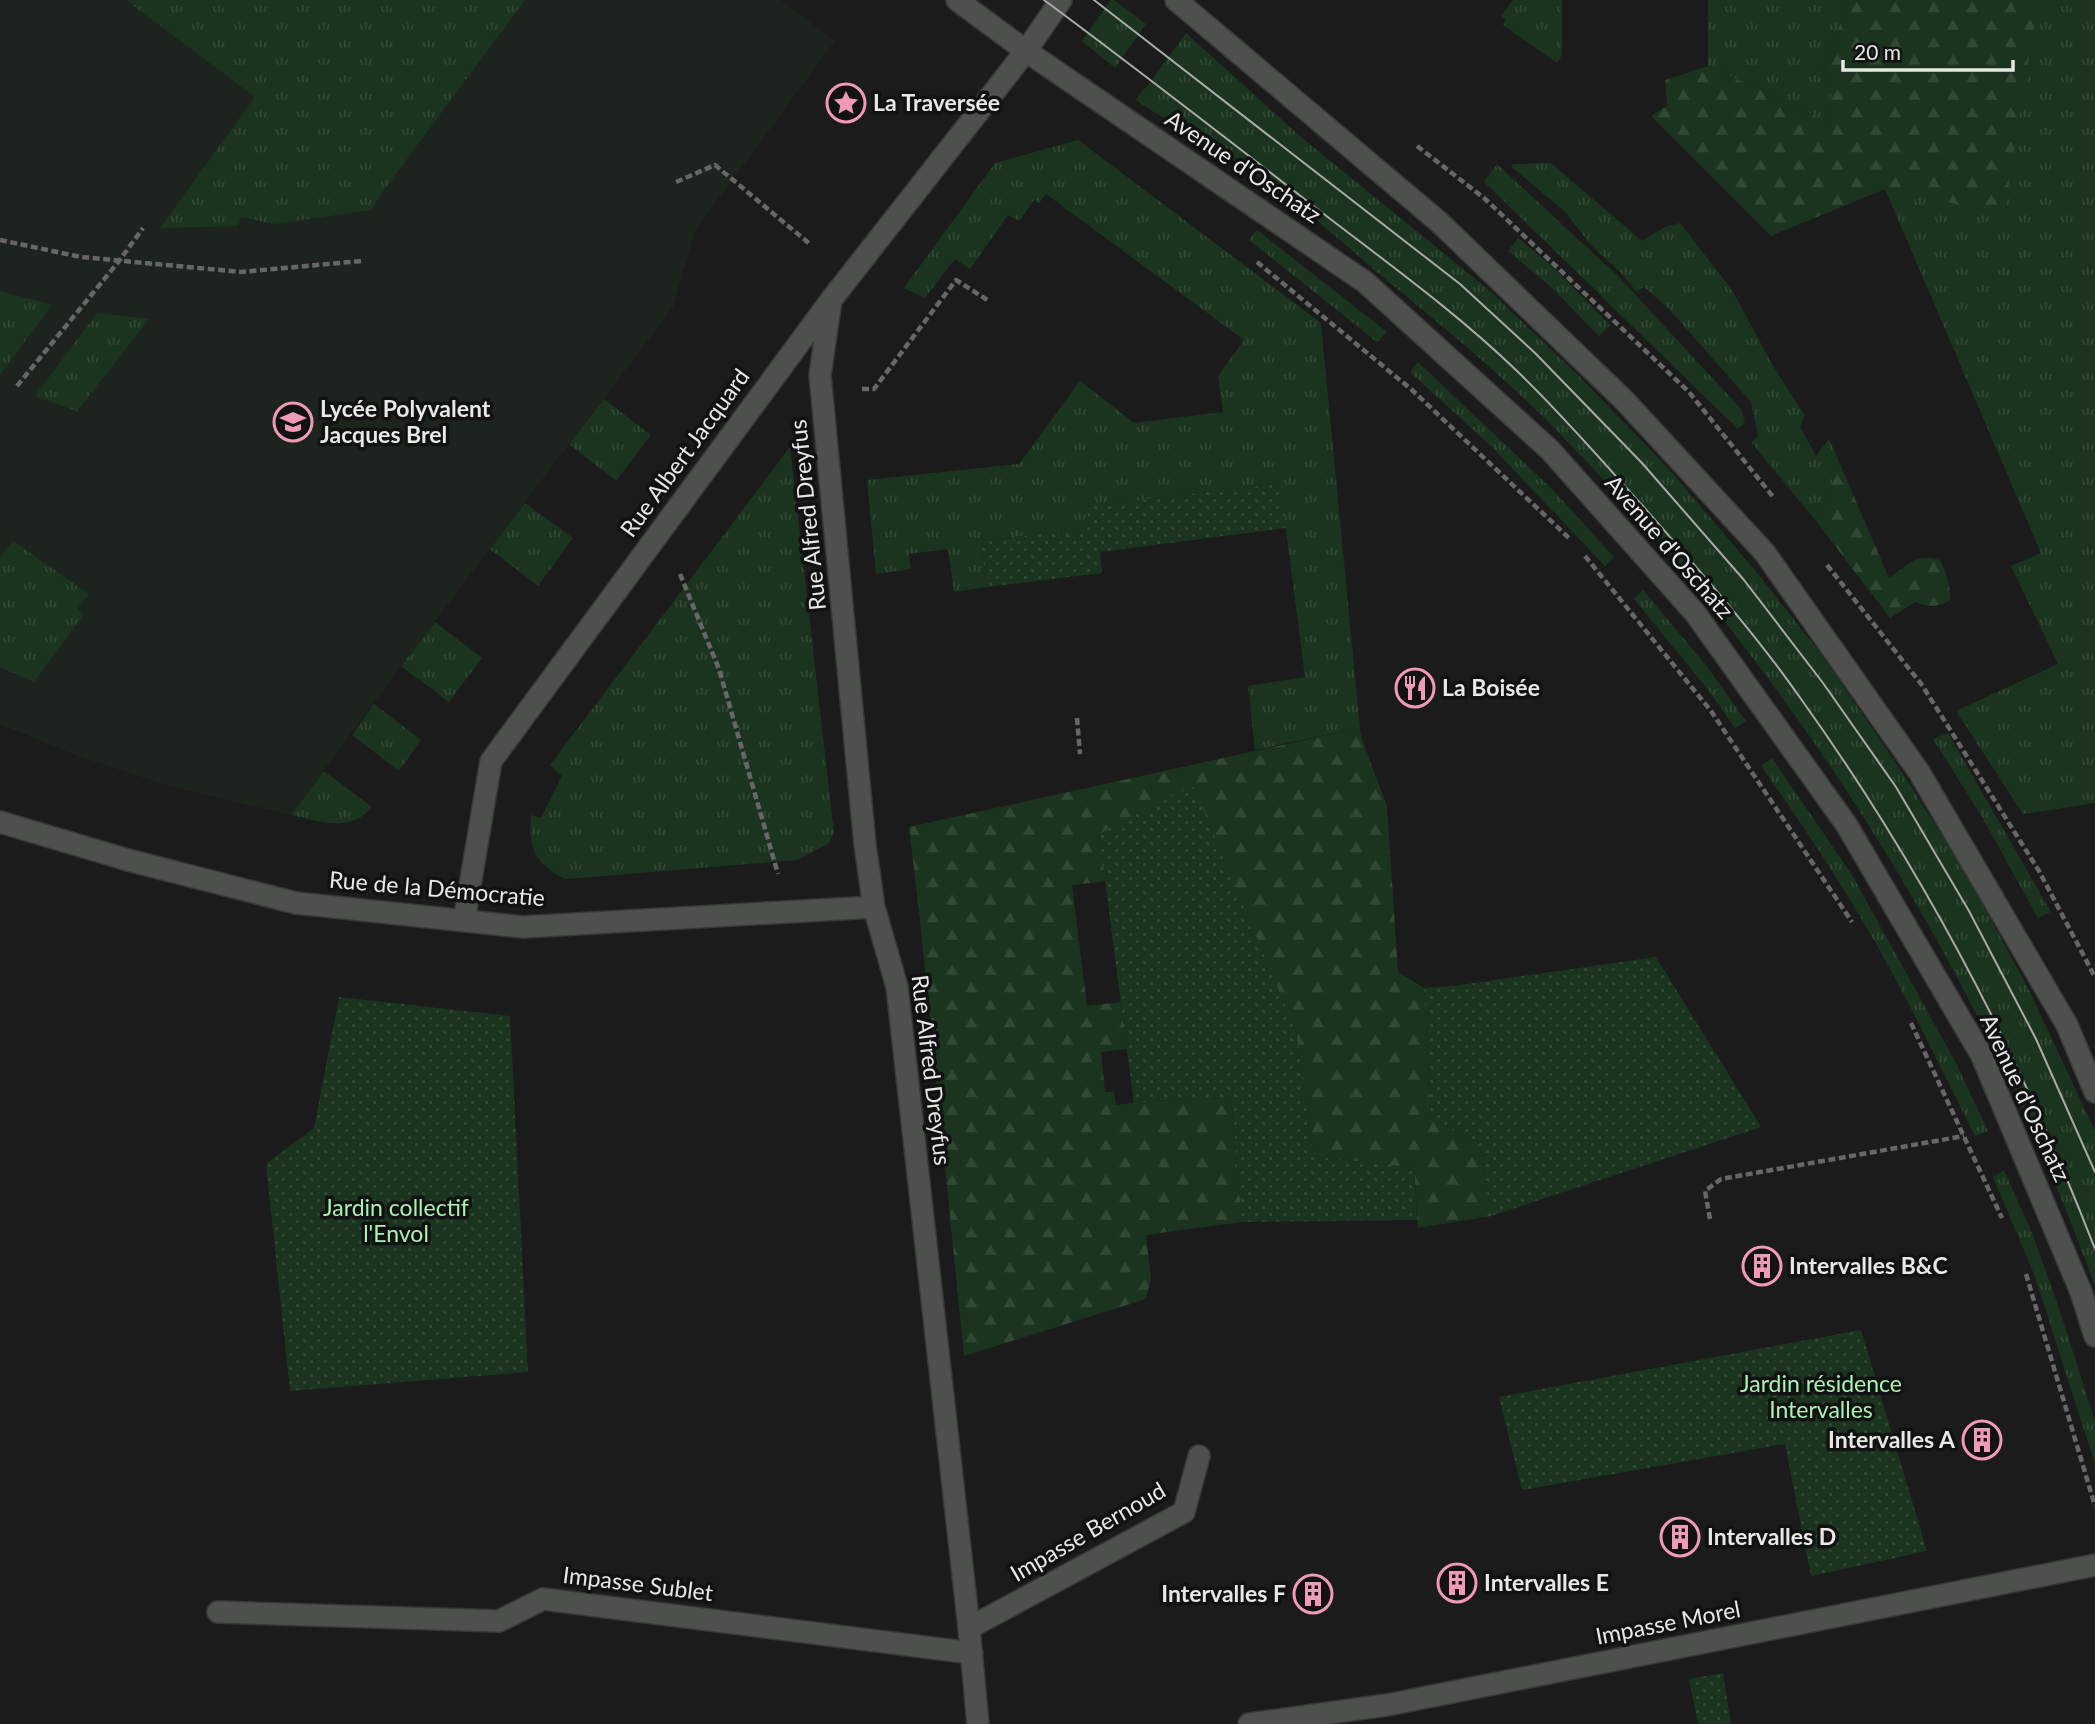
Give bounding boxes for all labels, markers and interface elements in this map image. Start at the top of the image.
scale bar [1843,28,2013,72]
text: 20 m [1854,39,1901,64]
place icon: La Traversée [825,82,867,124]
place label: La Traversée [873,88,1000,116]
street label: Avenue d'Oschatz [1160,104,1327,229]
street label: Rue Albert Jacquard [614,363,755,542]
place label: Lycée Polyvalent Jacques Brel [320,394,491,448]
school or university icon: Lycée Polyvalent Jacques Brel [272,401,314,443]
street label: Rue Alfred Dreyfus [783,418,831,612]
street label: Avenue d'Oschatz [1600,469,1740,624]
restaurant icon: La Boisée [1394,667,1436,709]
place label: La Boisée [1442,673,1540,701]
street label: Rue de la Démocratie [328,865,546,911]
street label: Rue Alfred Dreyfus [906,973,958,1167]
street label: Avenue d'Oschatz [1975,1009,2077,1186]
park label: Jardin collectif l'Envol [323,1193,469,1247]
building icon: Intervalles B&C [1741,1245,1783,1287]
place label: Intervalles B&C [1789,1251,1948,1279]
park label: Jardin résidence Intervalles [1740,1369,1902,1423]
building icon: Intervalles A [1961,1419,2003,1461]
place label: Intervalles A [1828,1425,1956,1453]
street label: Impasse Bernoud [1005,1475,1170,1587]
building icon: Intervalles D [1659,1516,1701,1558]
place label: Intervalles D [1707,1522,1836,1550]
street label: Impasse Sublet [561,1560,716,1606]
building icon: Intervalles E [1436,1562,1478,1604]
place label: Intervalles E [1484,1568,1609,1596]
building icon: Intervalles F [1292,1573,1334,1615]
place label: Intervalles F [1161,1579,1286,1607]
street label: Impasse Morel [1593,1594,1743,1650]

